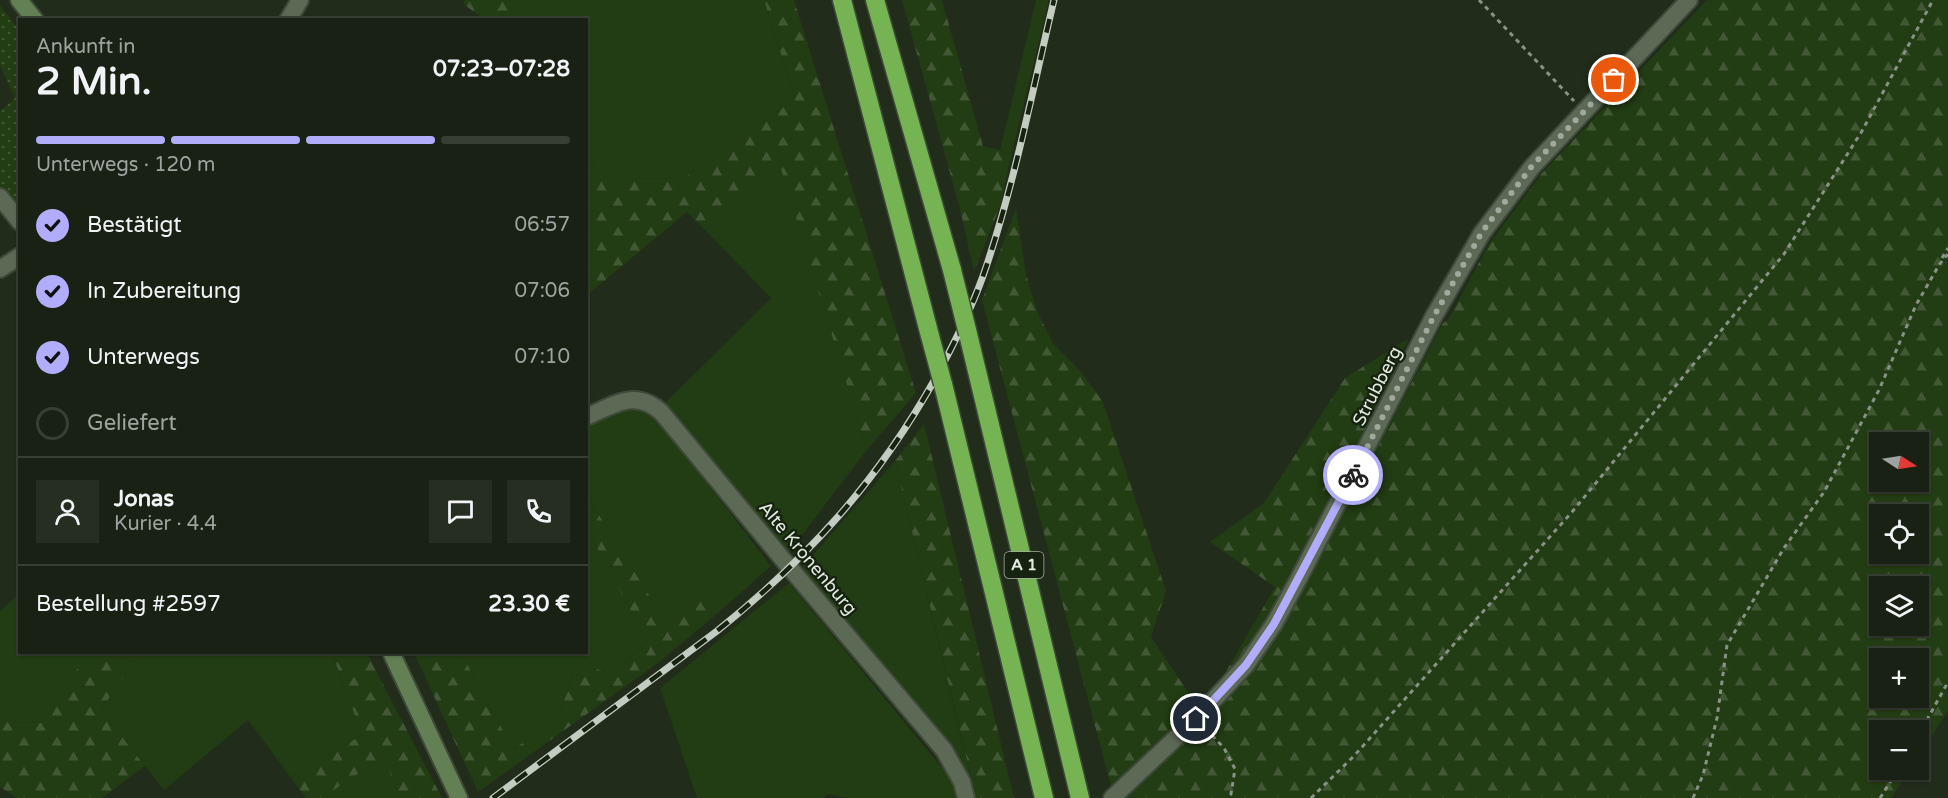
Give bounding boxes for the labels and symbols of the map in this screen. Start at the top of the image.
pin [1588,54,1639,105]
street label: Strubberg [1348,343,1406,429]
north arrow [1869,432,1929,492]
courier [1323,445,1383,505]
street label: Alte Kronenburg [754,497,862,619]
road number: A 1 [1004,552,1044,578]
pin [1170,693,1221,744]

